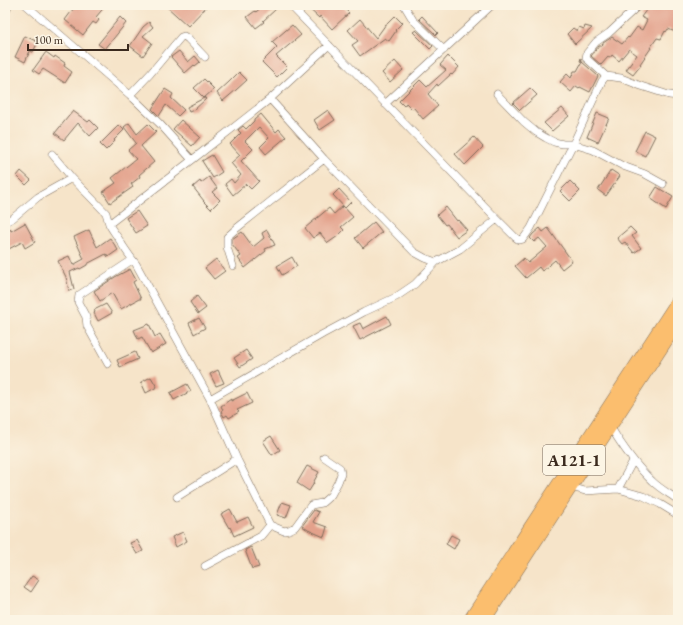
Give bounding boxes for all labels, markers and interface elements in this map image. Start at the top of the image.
scale bar [28,26,128,52]
text: 100 m [34,32,64,48]
road number: A121-1 [543,445,605,475]

